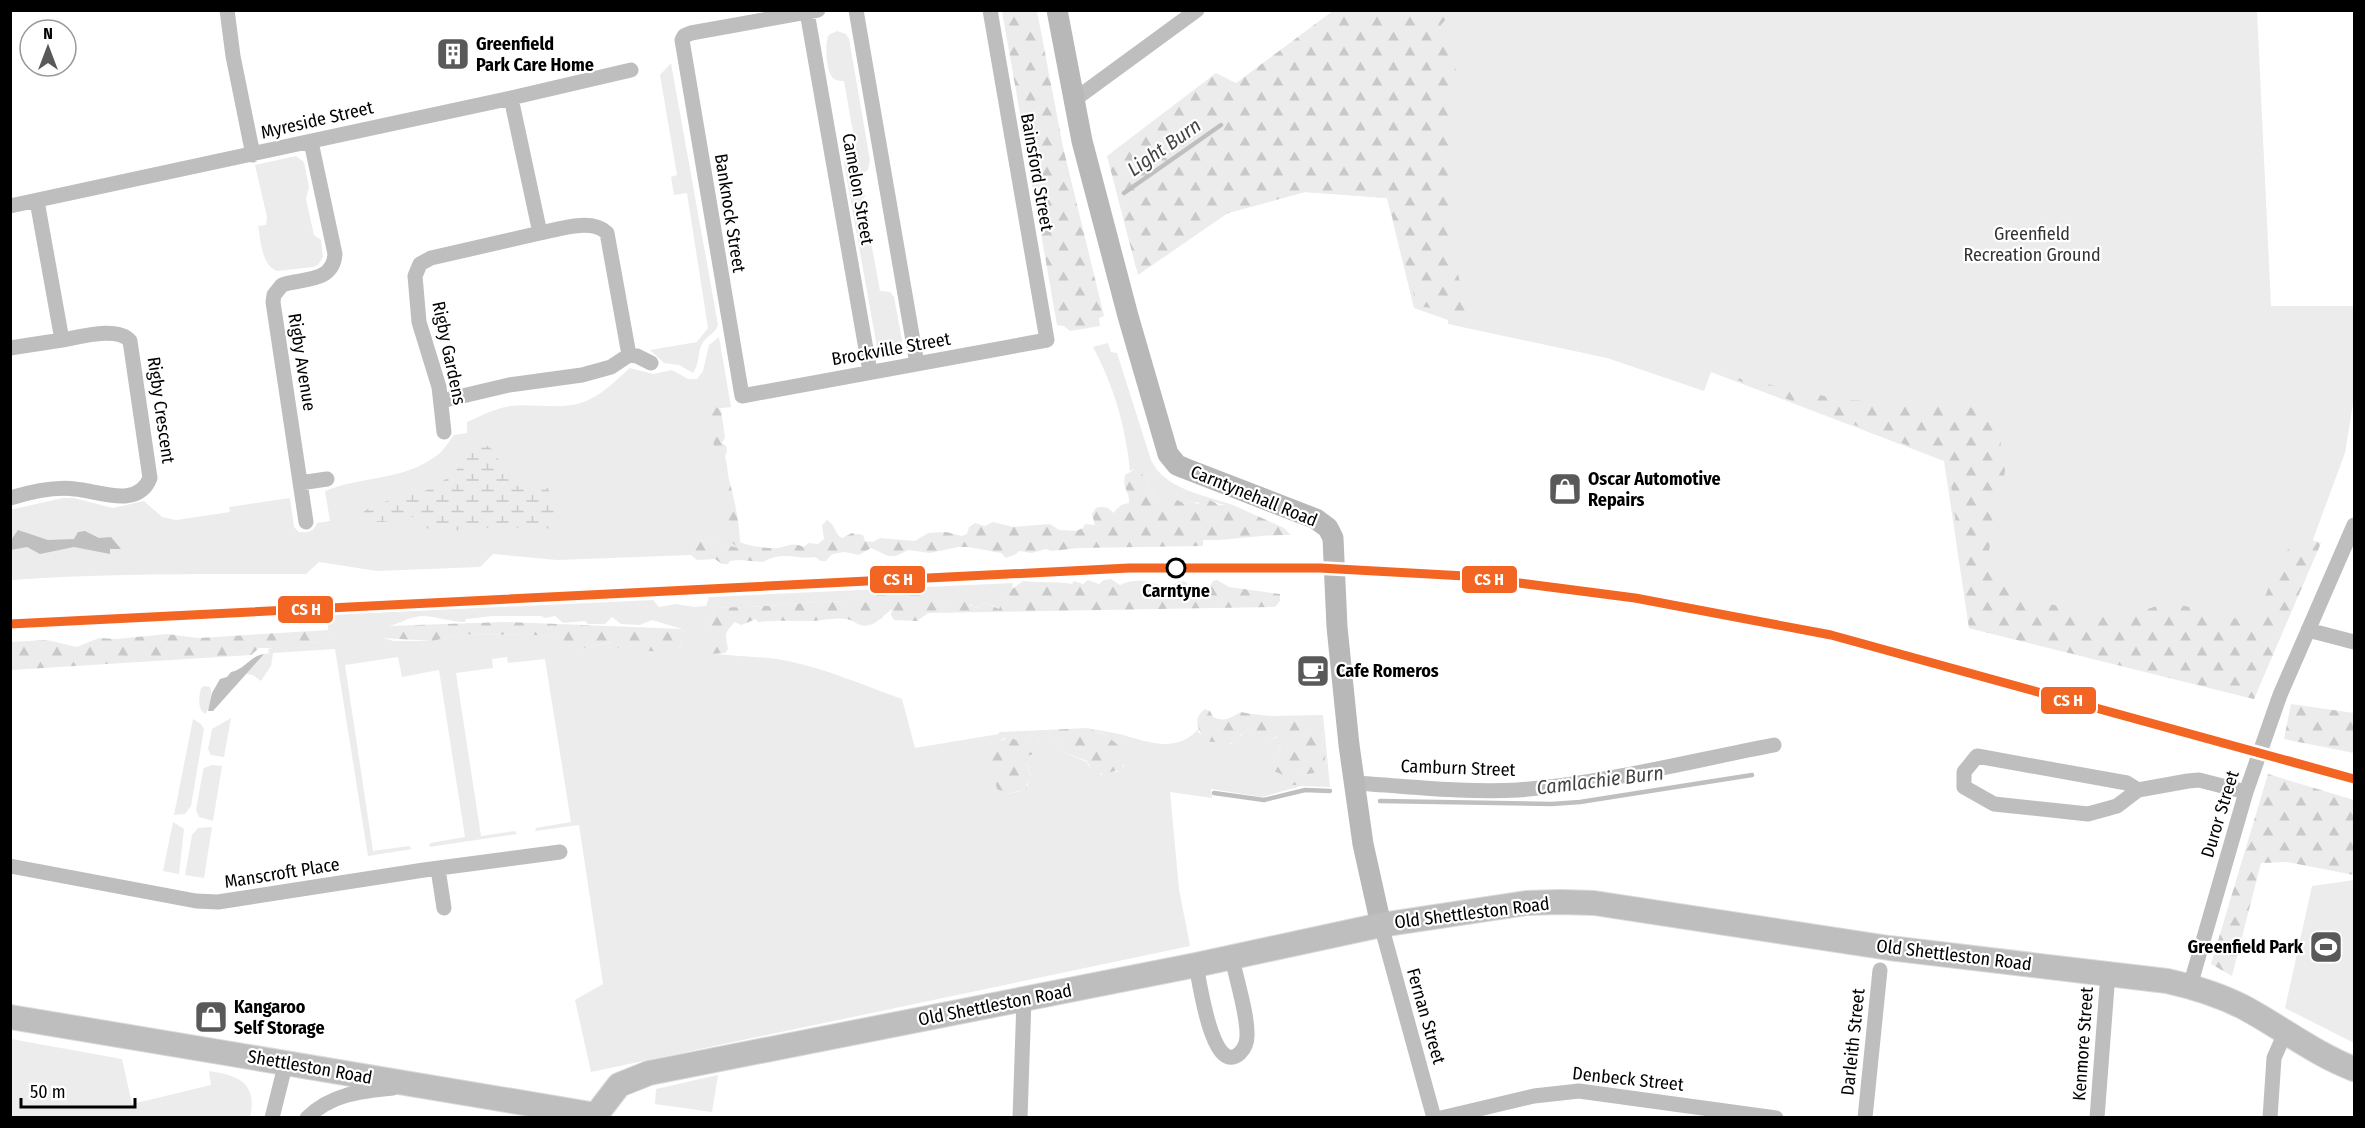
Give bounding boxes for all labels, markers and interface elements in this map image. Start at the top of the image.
north arrow [18,18,78,78]
text: N [43,24,53,43]
place label: Greenfield Park Care Home [476,33,594,76]
building icon: Greenfield Park Care Home [435,36,471,72]
street label: Myreside Street [259,96,375,144]
street label: Bainsford Street [1016,111,1058,233]
water label: Light Burn [1122,113,1206,181]
street label: Camelon Street [837,132,879,246]
street label: Banknock Street [710,152,750,274]
park label: Greenfield Recreation Ground [1963,223,2101,266]
street label: Rigby Gardens [427,299,471,407]
street label: Rigby Avenue [283,312,321,413]
street label: Brockville Street [830,328,952,370]
street label: Rigby Crescent [143,355,179,465]
street label: Carntynehall Road [1187,461,1321,531]
place label: Oscar Automotive Repairs [1588,468,1721,511]
shop icon: Oscar Automotive Repairs [1547,471,1583,507]
marker: Carntyne [1166,558,1186,578]
line badge: CS H [869,565,926,594]
line badge: CS H [1461,565,1518,594]
text: CS H [883,570,913,589]
text: CS H [1474,570,1504,589]
place label: Carntyne [1142,580,1210,602]
line badge: CS H [277,595,334,624]
text: CS H [291,600,321,619]
cafe icon: Cafe Romeros [1295,653,1331,689]
place label: Cafe Romeros [1336,660,1439,682]
line badge: CS H [2040,686,2097,715]
text: CS H [2053,691,2083,710]
street label: Camburn Street [1400,755,1516,781]
water label: Camlachie Burn [1535,760,1665,800]
street label: Duror Street [2196,768,2244,860]
street label: Manscroft Place [223,853,341,893]
street label: Old Shettleston Road [1393,893,1551,933]
sports icon: Greenfield Park [2308,929,2344,965]
street label: Old Shettleston Road [1875,935,2033,975]
place label: Greenfield Park [2188,936,2304,958]
street label: Fernan Street [1402,966,1450,1067]
street label: Old Shettleston Road [916,979,1074,1031]
street label: Kenmore Street [2068,986,2098,1102]
street label: Darleith Street [1836,987,1870,1097]
place label: Kangaroo Self Storage [234,996,325,1039]
shop icon: Kangaroo Self Storage [193,999,229,1035]
street label: Shettleston Road [246,1045,374,1089]
street label: Denbeck Street [1571,1062,1685,1096]
scale bar [21,1071,135,1109]
text: 50 m [30,1081,66,1103]

